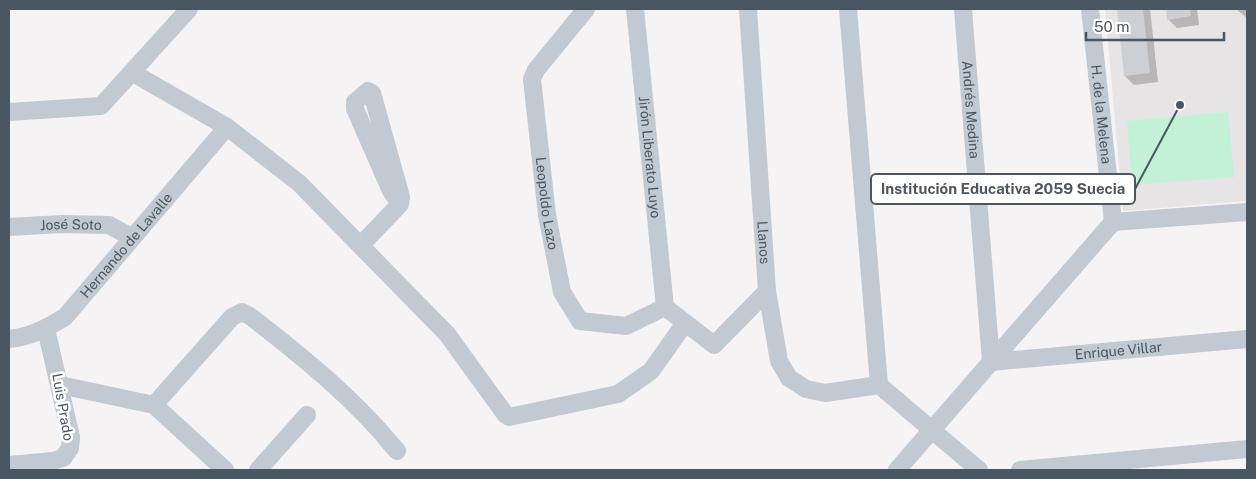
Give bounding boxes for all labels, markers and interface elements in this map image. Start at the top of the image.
scale bar [1086,10,1224,42]
text: 50 m [1094,18,1129,35]
street label: Andrés Medina [959,60,983,159]
street label: H. de la Melena [1088,64,1115,165]
street label: Jirón Liberato Luyo [636,96,664,219]
street label: Leopoldo Lazo [533,156,562,251]
callout: Institución Educativa 2059 Suecia [871,174,1135,204]
text: Institución Educativa 2059 Suecia [881,180,1125,197]
street label: Hernando de Lavalle [77,189,175,301]
street label: José Soto [40,216,102,233]
street label: Llanos [754,220,773,264]
street label: Enrique Villar [1074,339,1163,362]
street label: Luis Prado [49,372,77,442]

